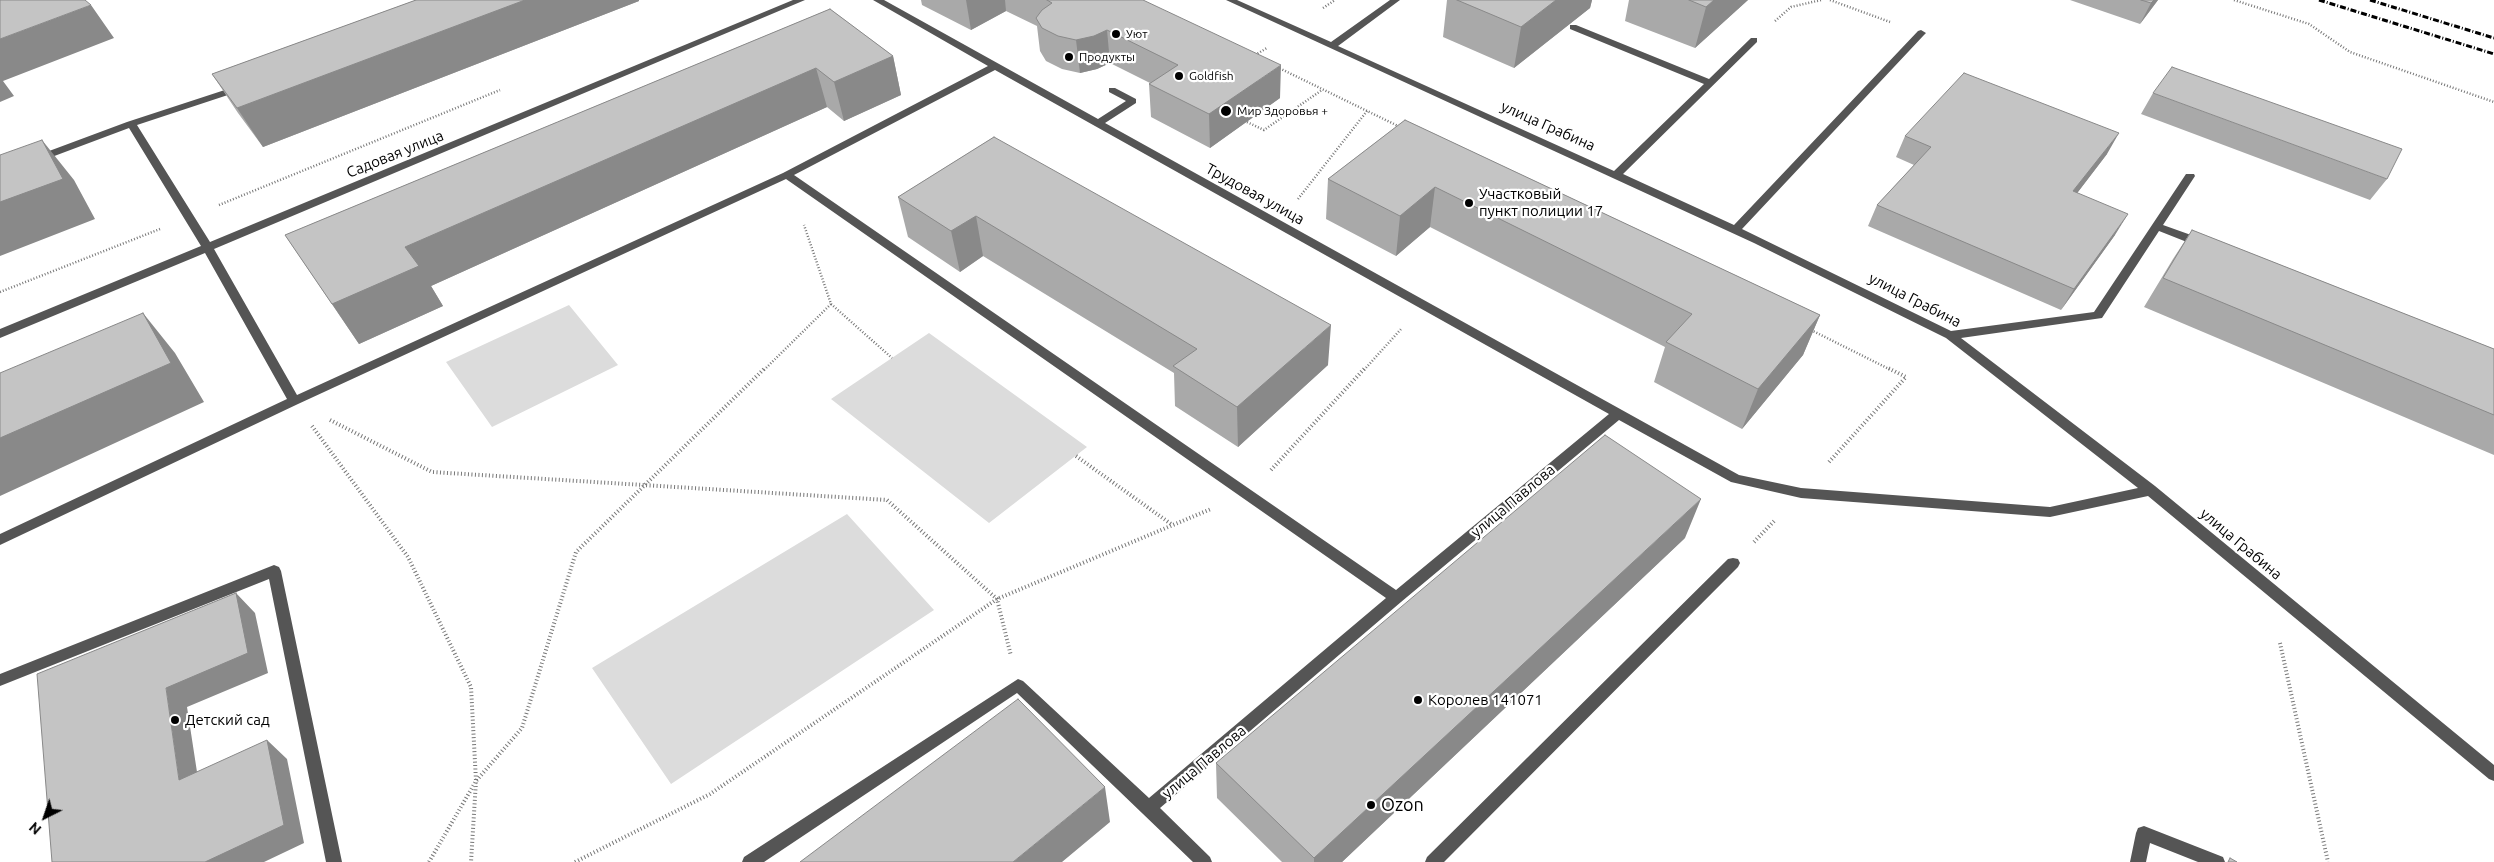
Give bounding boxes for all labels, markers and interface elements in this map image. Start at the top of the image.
place label: Уют [1126,27,1147,41]
marker: Уют [1110,28,1122,40]
place label: Продукты [1079,50,1135,64]
marker: Продукты [1063,51,1075,63]
place label: Goldfish [1189,69,1234,83]
marker: Goldfish [1173,70,1185,82]
street label: улица Грабина [1498,97,1598,155]
marker: Мир Здоровья + [1219,104,1233,118]
place label: Мир Здоровья + [1237,104,1328,118]
street label: Садовая улица [344,126,446,182]
street label: Трудовая улица [1203,160,1307,228]
place label: Участковый пункт полиции 17 [1479,185,1603,220]
marker: Участковый пункт полиции 17 [1463,197,1475,209]
street label: улица Грабина [1866,269,1964,331]
street label: улица Павлова [1467,461,1559,541]
street label: улица Грабина [2196,505,2286,583]
place label: Королев 141071 [1428,691,1543,709]
marker: Королев 141071 [1412,694,1424,706]
place label: Детский сад [185,711,270,729]
marker: Детский сад [169,714,181,726]
street label: улица Павлова [1158,722,1250,802]
north arrow [20,792,70,842]
place label: Ozon [1381,794,1424,816]
marker: Ozon [1365,799,1377,811]
text: N [26,819,44,838]

